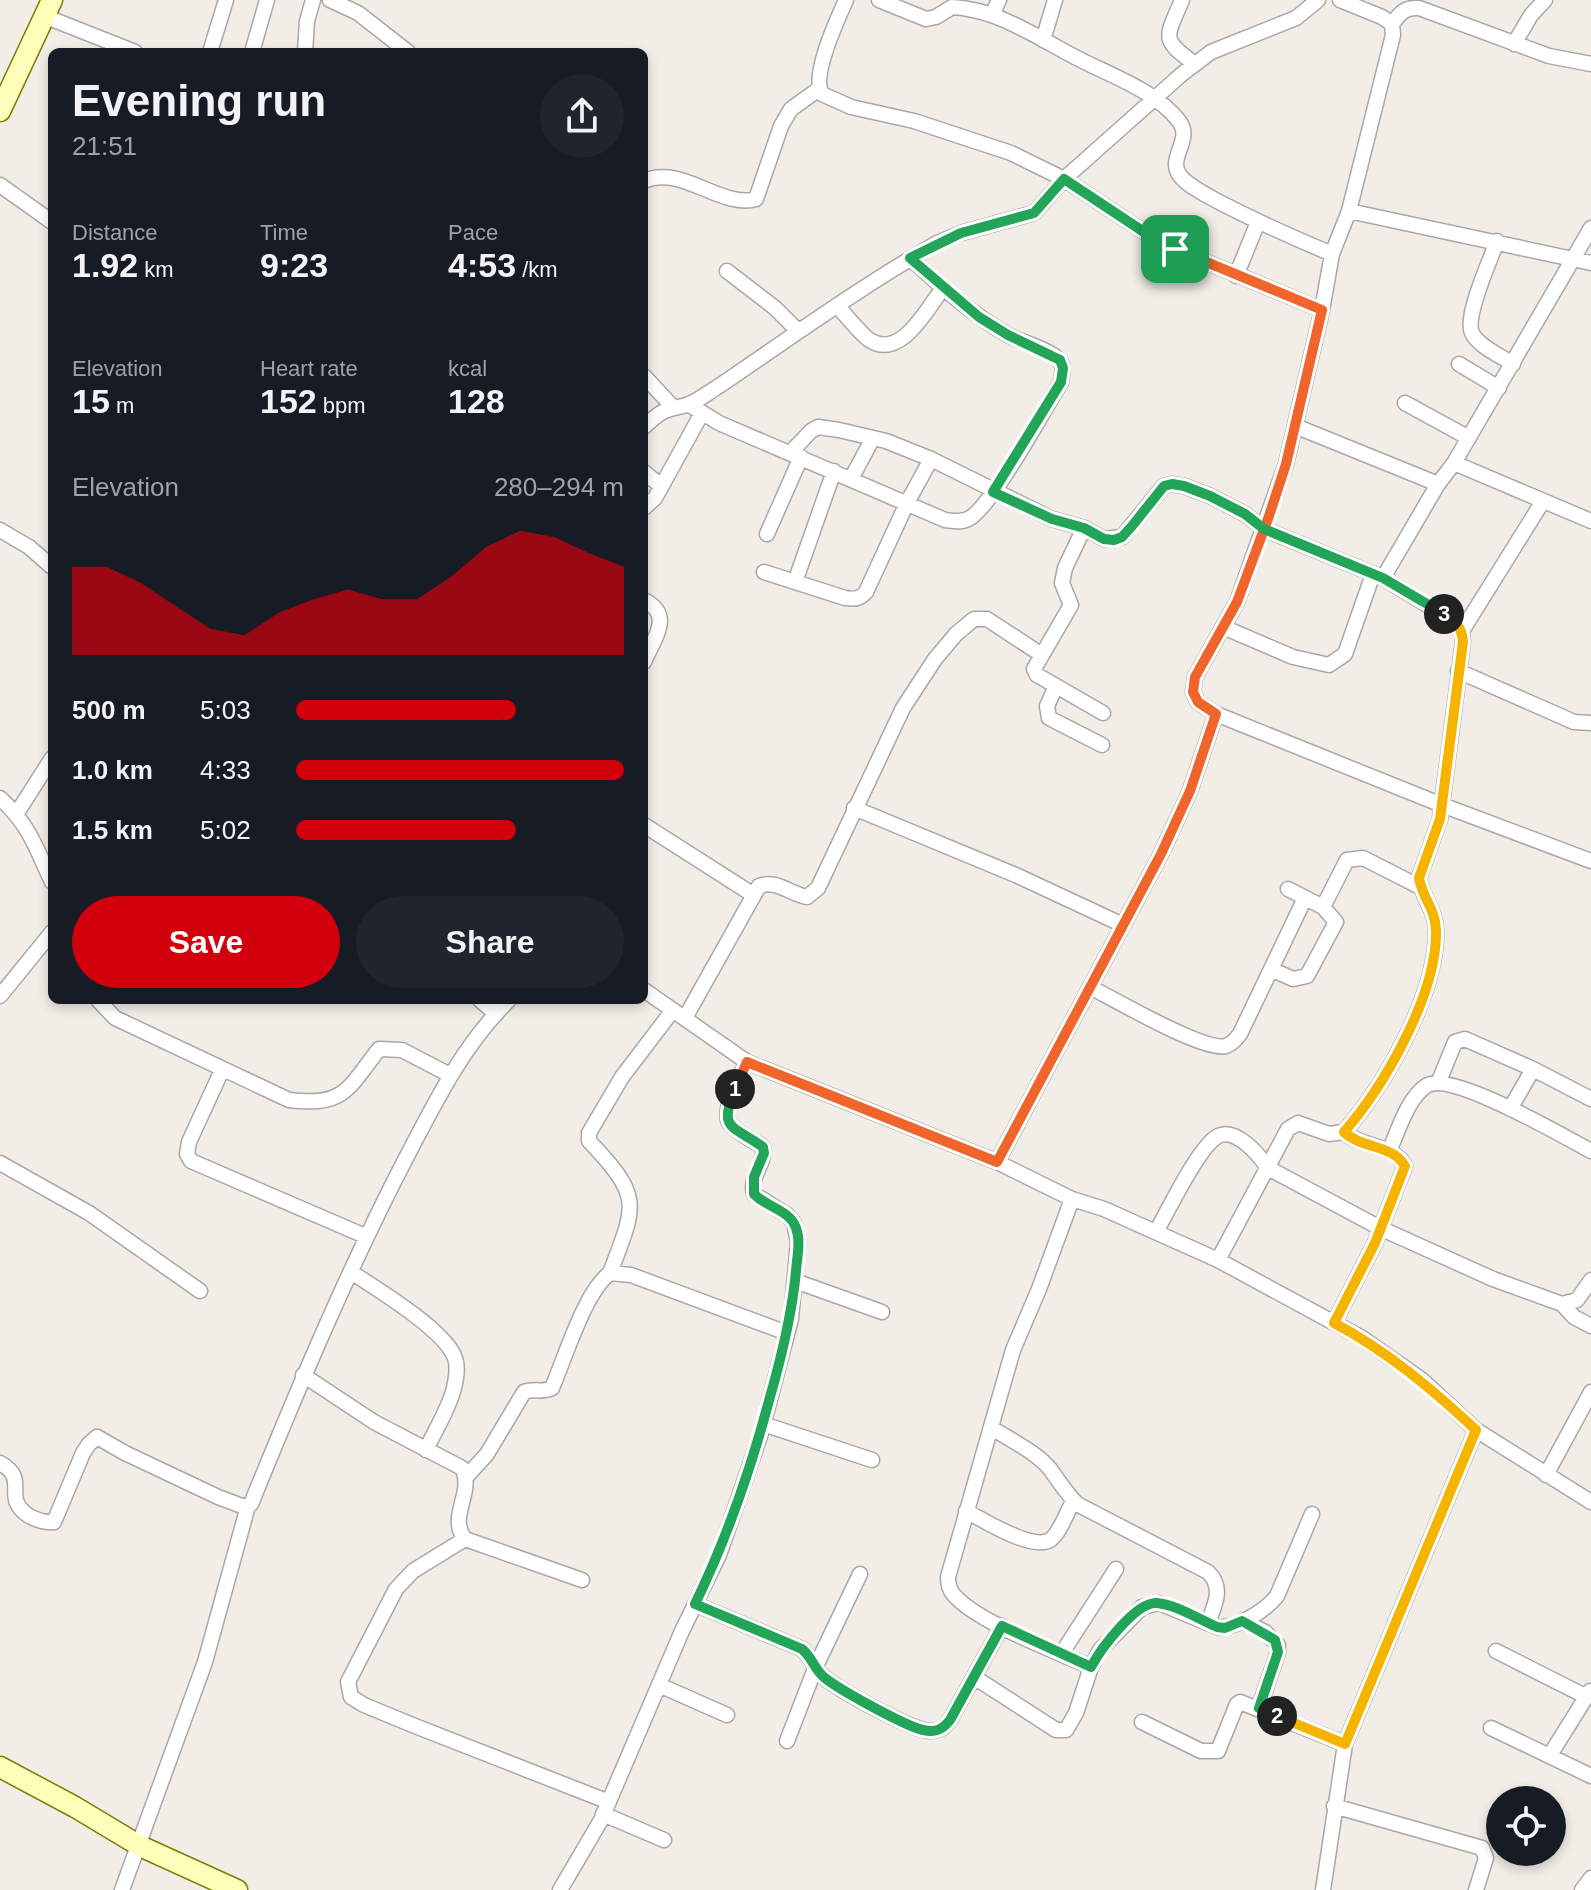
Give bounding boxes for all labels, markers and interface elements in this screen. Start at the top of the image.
button: share [540,74,624,158]
text: Evening run [72,76,326,125]
text: 21:51 [72,131,137,161]
pin [1141,215,1209,283]
text: Distance [72,220,158,245]
text: Time [260,220,308,245]
text: Pace [448,220,498,245]
icon: arrive [1153,227,1197,271]
text: 1.92 [72,246,138,284]
text: 9:23 [260,246,328,284]
text: 4:53 [448,246,516,284]
text: km [138,257,174,282]
text: /km [516,257,558,282]
text: Elevation [72,356,163,381]
text: Heart rate [260,356,358,381]
text: kcal [448,356,487,381]
text: 15 [72,382,110,420]
text: 152 [260,382,317,420]
text: 128 [448,382,505,420]
text: m [110,393,134,418]
text: bpm [317,393,366,418]
text: Elevation [72,472,179,502]
text: 280–294 m [494,472,624,502]
pin: 3 [1424,594,1464,634]
text: 3 [1438,601,1450,626]
text: 500 m [72,695,146,725]
text: 5:03 [200,695,251,725]
text: 1.0 km [72,755,153,785]
text: 4:33 [200,755,251,785]
text: 1.5 km [72,815,153,845]
text: 5:02 [200,815,251,845]
button: Save [72,896,340,988]
button: Share [356,896,624,988]
pin: 1 [715,1069,755,1109]
text: 1 [729,1076,741,1101]
pin: 2 [1257,1696,1297,1736]
text: 2 [1271,1703,1283,1728]
map controls [1486,1786,1566,1866]
button: locate [1486,1786,1566,1866]

